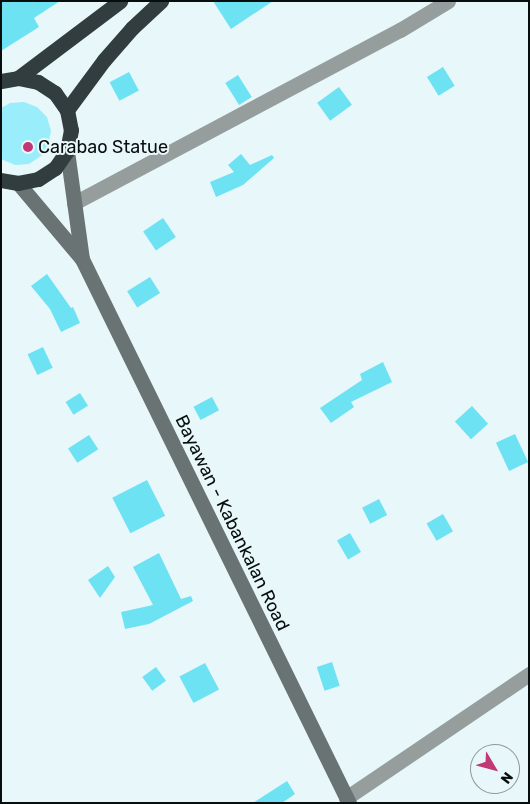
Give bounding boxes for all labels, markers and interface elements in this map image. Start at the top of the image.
place label: Carabao Statue [38,136,168,158]
marker: Carabao Statue [22,141,34,153]
street label: Bayawan - Kabankalan Road [170,412,294,634]
north arrow [470,744,520,794]
text: N [497,769,516,787]

